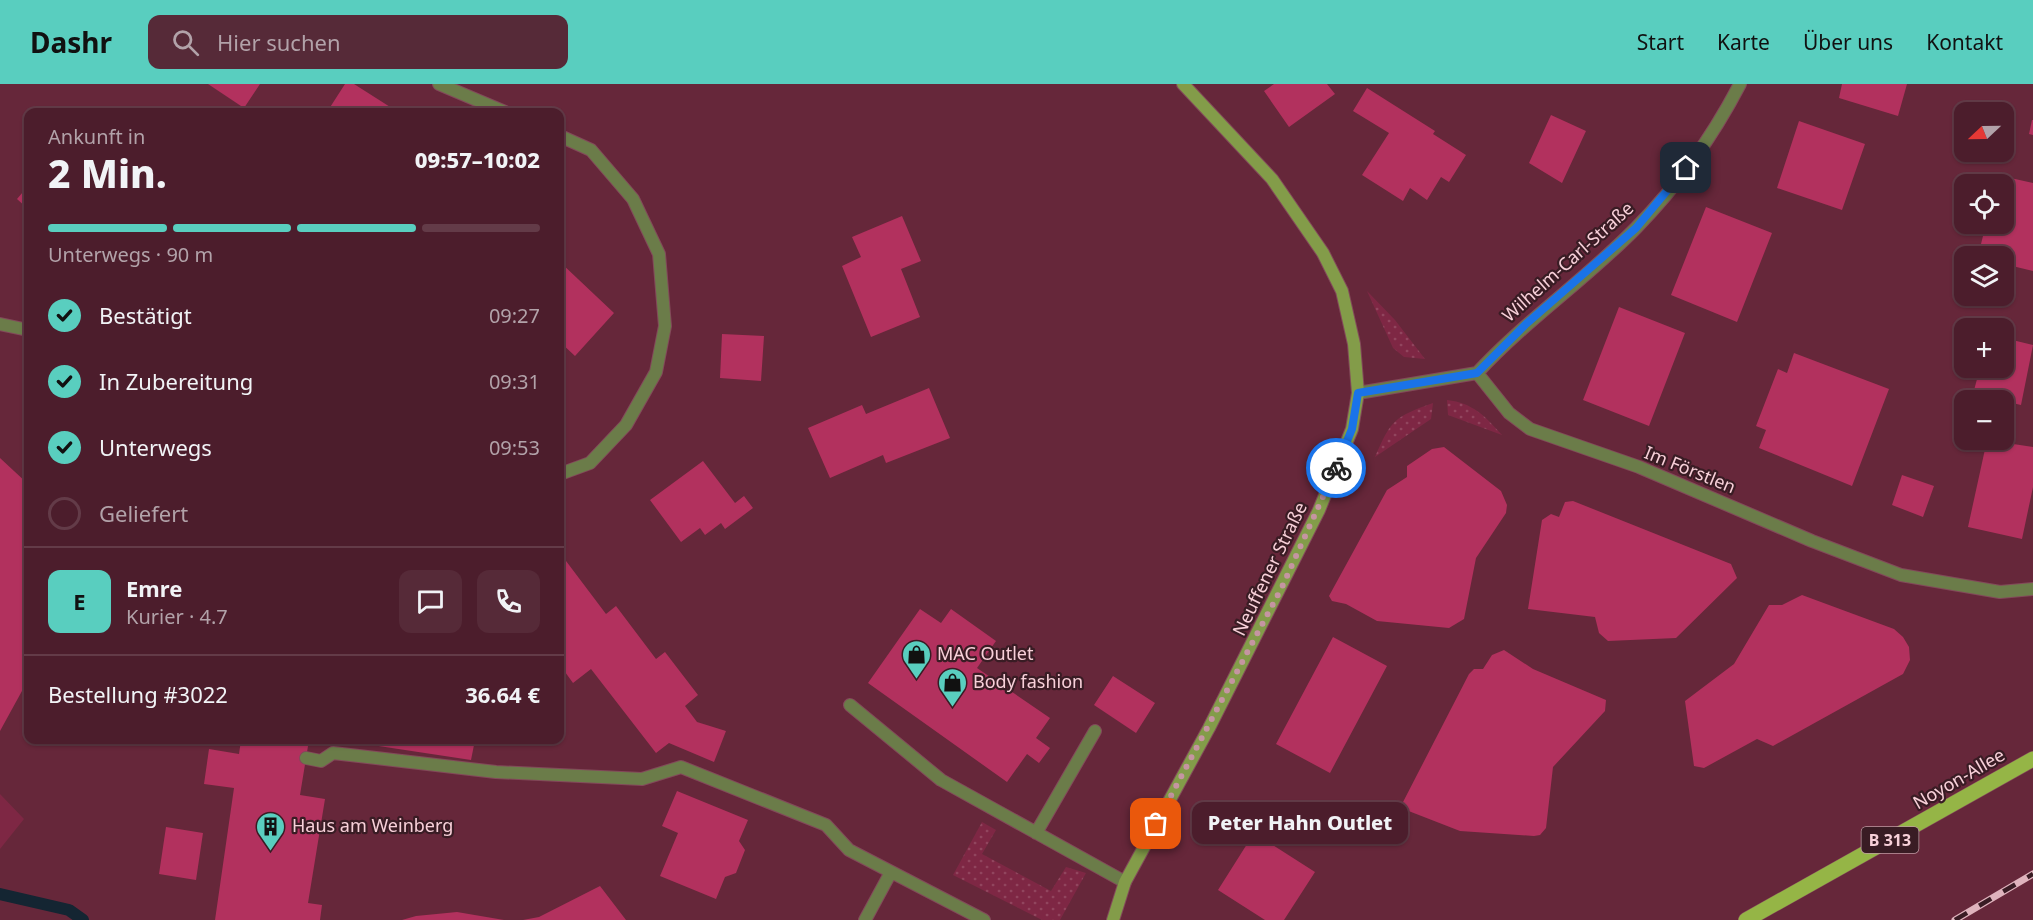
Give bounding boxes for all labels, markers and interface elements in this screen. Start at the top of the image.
search box [148,15,568,69]
text: Dashr [30,23,112,61]
icon: search [169,26,202,59]
text: Hier suchen [217,27,341,57]
text: Start [1637,28,1684,56]
text: Karte [1717,28,1770,56]
text: Über uns [1803,28,1893,56]
text: Kontakt [1926,28,2003,56]
north arrow [1954,102,2014,162]
map controls [1954,102,2014,450]
text: Ankunft in [48,123,145,150]
pin [1660,142,1711,193]
text: 09:57–10:02 [415,144,540,174]
text: 2 Min. [48,146,167,199]
icon: home [1669,151,1702,184]
button: locate [1954,174,2014,234]
street label: Wilhelm-Carl-Straße [1497,196,1638,327]
text: Unterwegs · 90 m [48,241,213,268]
button: layers [1954,246,2014,306]
icon: check [48,299,81,332]
text: Bestätigt [99,300,192,330]
text: 09:27 [489,302,540,329]
button: + [1954,318,2014,378]
icon: check [48,365,81,398]
text: In Zubereitung [99,366,253,396]
text: 09:31 [489,368,540,395]
button: − [1954,390,2014,450]
icon: check [48,431,81,464]
text: Unterwegs [99,432,212,462]
text: 09:53 [489,434,540,461]
courier [1306,438,1366,498]
street label: Im Förstlen [1641,440,1740,498]
icon: bike [1320,452,1353,485]
text: Geliefert [99,498,188,528]
street label: Neuffener Straße [1226,498,1312,639]
button: chat [399,570,462,633]
button: phone [477,570,540,633]
text: Emre [126,573,182,603]
text: E [73,586,86,616]
text: Kurier · 4.7 [126,603,228,630]
shop icon: MAC Outlet [900,638,932,680]
place label: MAC Outlet [937,641,1034,665]
shop icon: Body fashion [936,666,968,708]
place label: Body fashion [973,669,1083,693]
text: Bestellung #3022 [48,679,228,709]
text: 36.64 € [465,679,540,709]
street label: Noyon-Allee [1908,742,2009,814]
pin [1130,798,1181,849]
callout: Peter Hahn Outlet [1192,803,1408,845]
icon: bag [1139,807,1172,840]
text: Peter Hahn Outlet [1208,809,1392,836]
building icon: Haus am Weinberg [255,810,287,852]
place label: Haus am Weinberg [292,813,453,837]
road number: B 313 [1862,827,1918,853]

